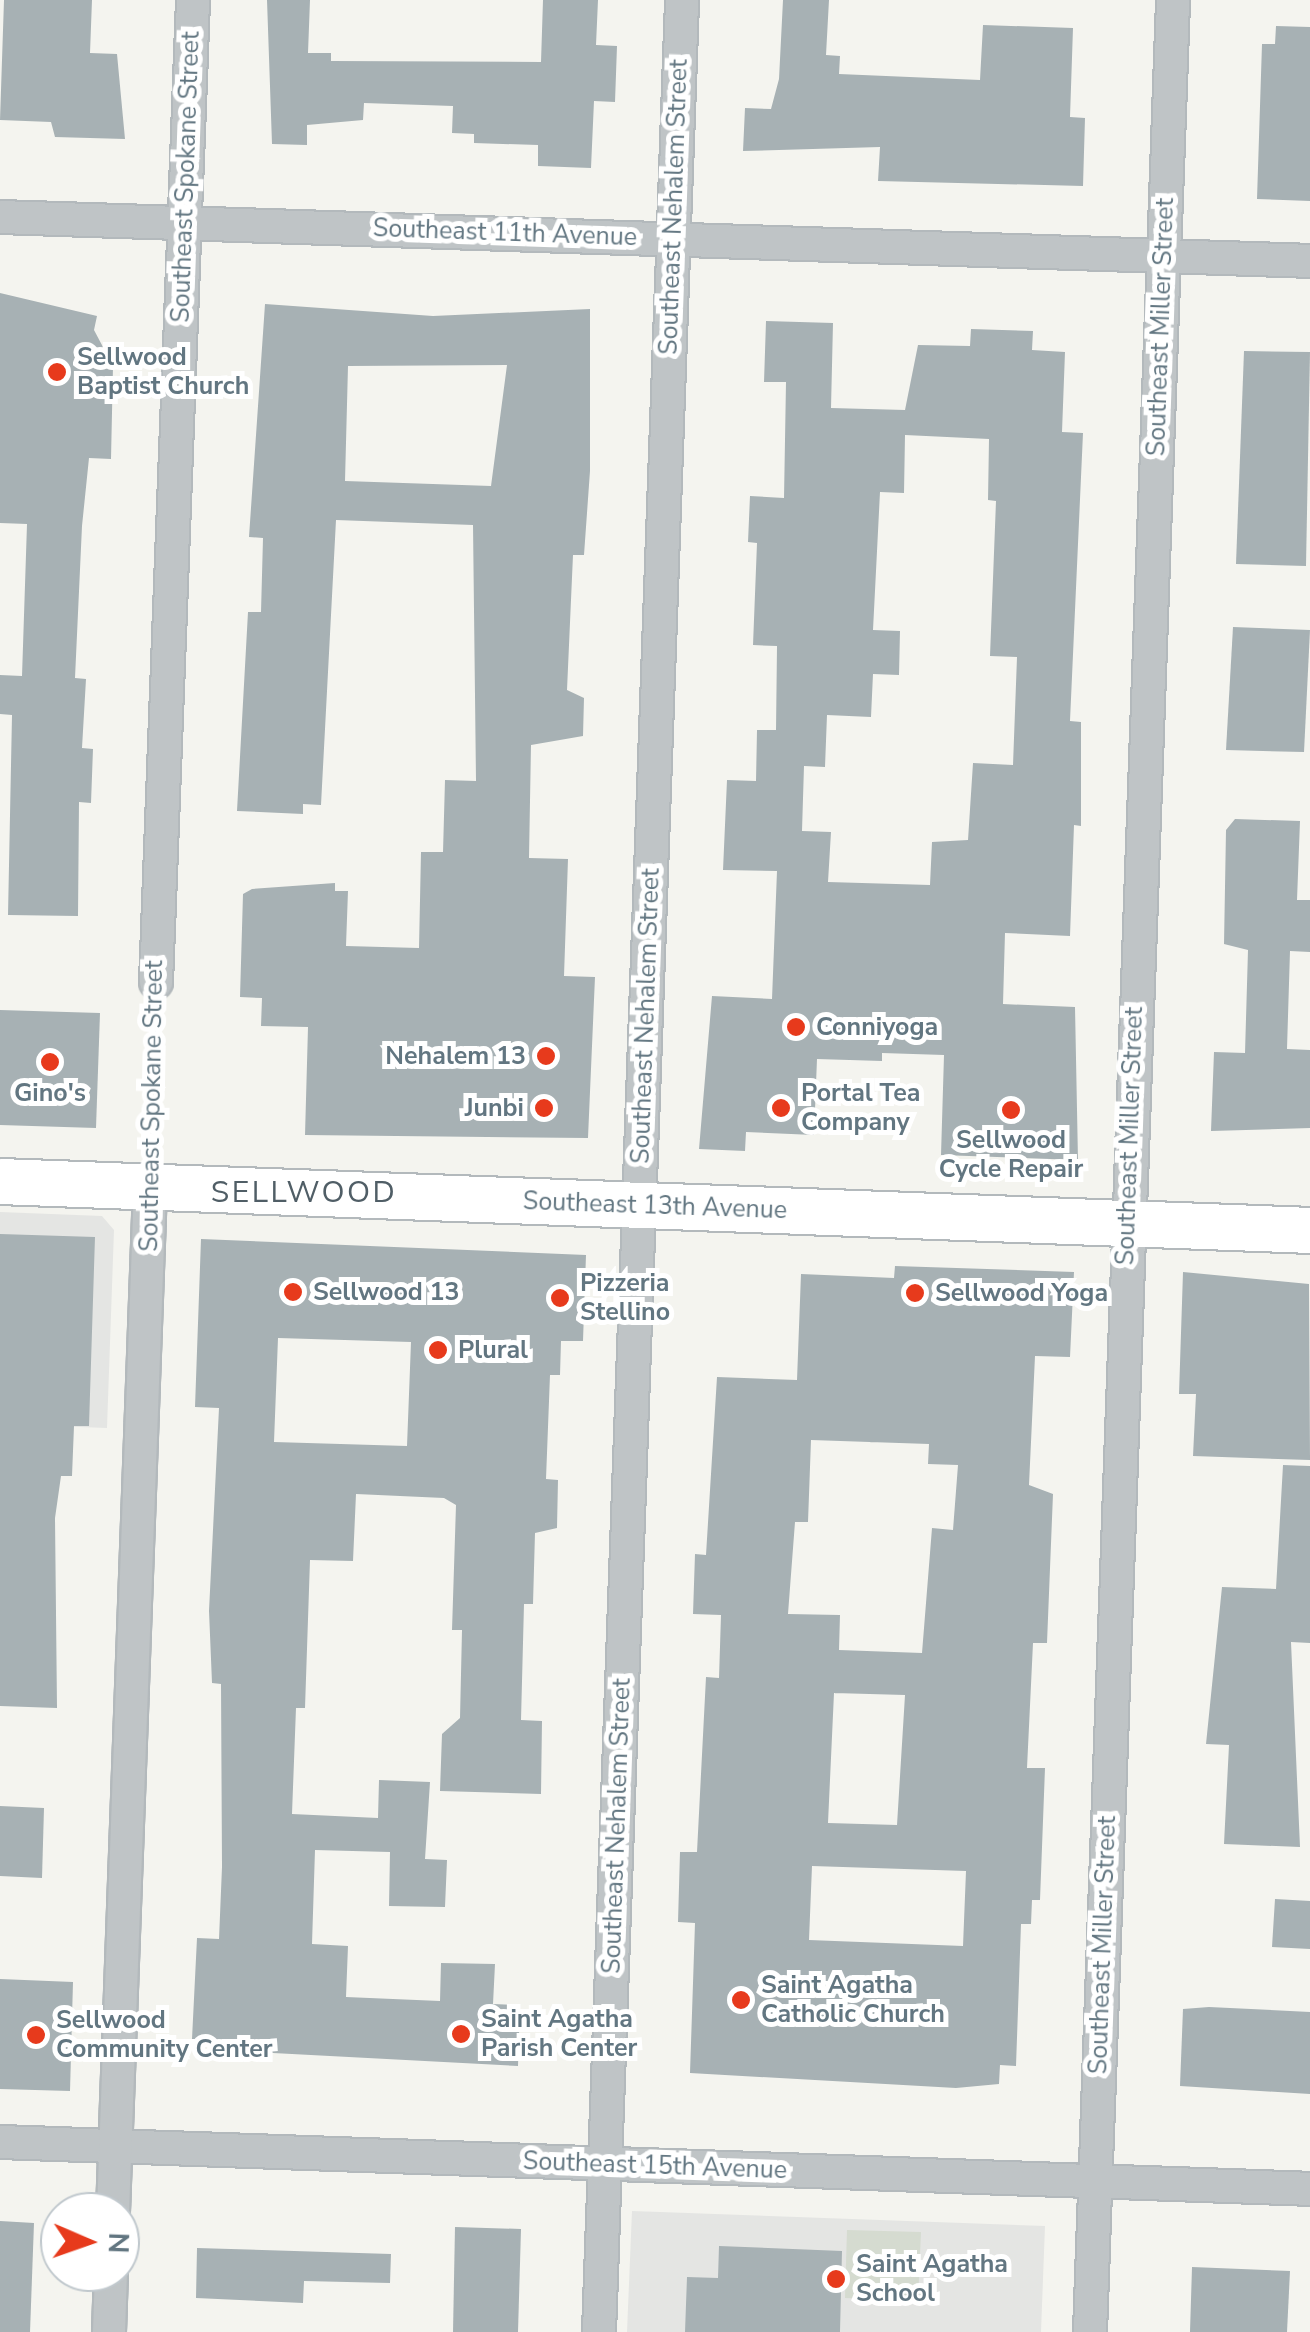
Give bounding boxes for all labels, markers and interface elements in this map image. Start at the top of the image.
street label: Southeast Spokane Street [166,31,206,323]
street label: Southeast Nehalem Street [654,59,694,355]
street label: Southeast Miller Street [1141,197,1181,457]
street label: Southeast 11th Avenue [372,213,638,253]
place label: Sellwood Baptist Church [77,343,249,402]
marker: Sellwood Baptist Church [46,361,68,383]
street label: Southeast Nehalem Street [626,868,666,1164]
street label: Southeast Spokane Street [134,960,170,1252]
street label: Southeast Miller Street [1110,1006,1150,1266]
place label: Conniyoga [816,1012,938,1042]
marker: Conniyoga [785,1016,807,1038]
place label: Nehalem 13 [385,1041,526,1071]
marker: Nehalem 13 [535,1045,557,1067]
marker: Gino's [39,1051,61,1073]
place label: Gino's [14,1078,86,1108]
place label: Portal Tea Company [801,1079,920,1138]
place label: Junbi [465,1093,524,1123]
marker: Junbi [533,1097,555,1119]
marker: Portal Tea Company [770,1097,792,1119]
marker: Sellwood Cycle Repair [1000,1099,1022,1121]
place label: Sellwood Cycle Repair [939,1126,1083,1185]
district label: SELLWOOD [211,1175,397,1211]
street label: Southeast 13th Avenue [522,1186,788,1226]
place label: Pizzeria Stellino [580,1269,670,1328]
place label: Sellwood 13 [313,1277,460,1307]
place label: Sellwood Yoga [935,1278,1108,1308]
marker: Sellwood 13 [282,1281,304,1303]
marker: Sellwood Yoga [904,1282,926,1304]
marker: Pizzeria Stellino [549,1287,571,1309]
place label: Plural [458,1335,528,1365]
marker: Plural [427,1339,449,1361]
street label: Southeast Nehalem Street [597,1678,637,1974]
street label: Southeast Miller Street [1083,1815,1123,2075]
place label: Saint Agatha Catholic Church [761,1971,945,2030]
marker: Saint Agatha Catholic Church [730,1989,752,2011]
place label: Saint Agatha Parish Center [481,2005,637,2064]
place label: Sellwood Community Center [56,2006,273,2065]
marker: Saint Agatha Parish Center [450,2023,472,2045]
marker: Sellwood Community Center [25,2024,47,2046]
street label: Southeast 15th Avenue [522,2146,788,2186]
north arrow [40,2192,140,2292]
text: N [99,2232,137,2254]
place label: Saint Agatha School [856,2250,1008,2309]
marker: Saint Agatha School [825,2268,847,2290]

